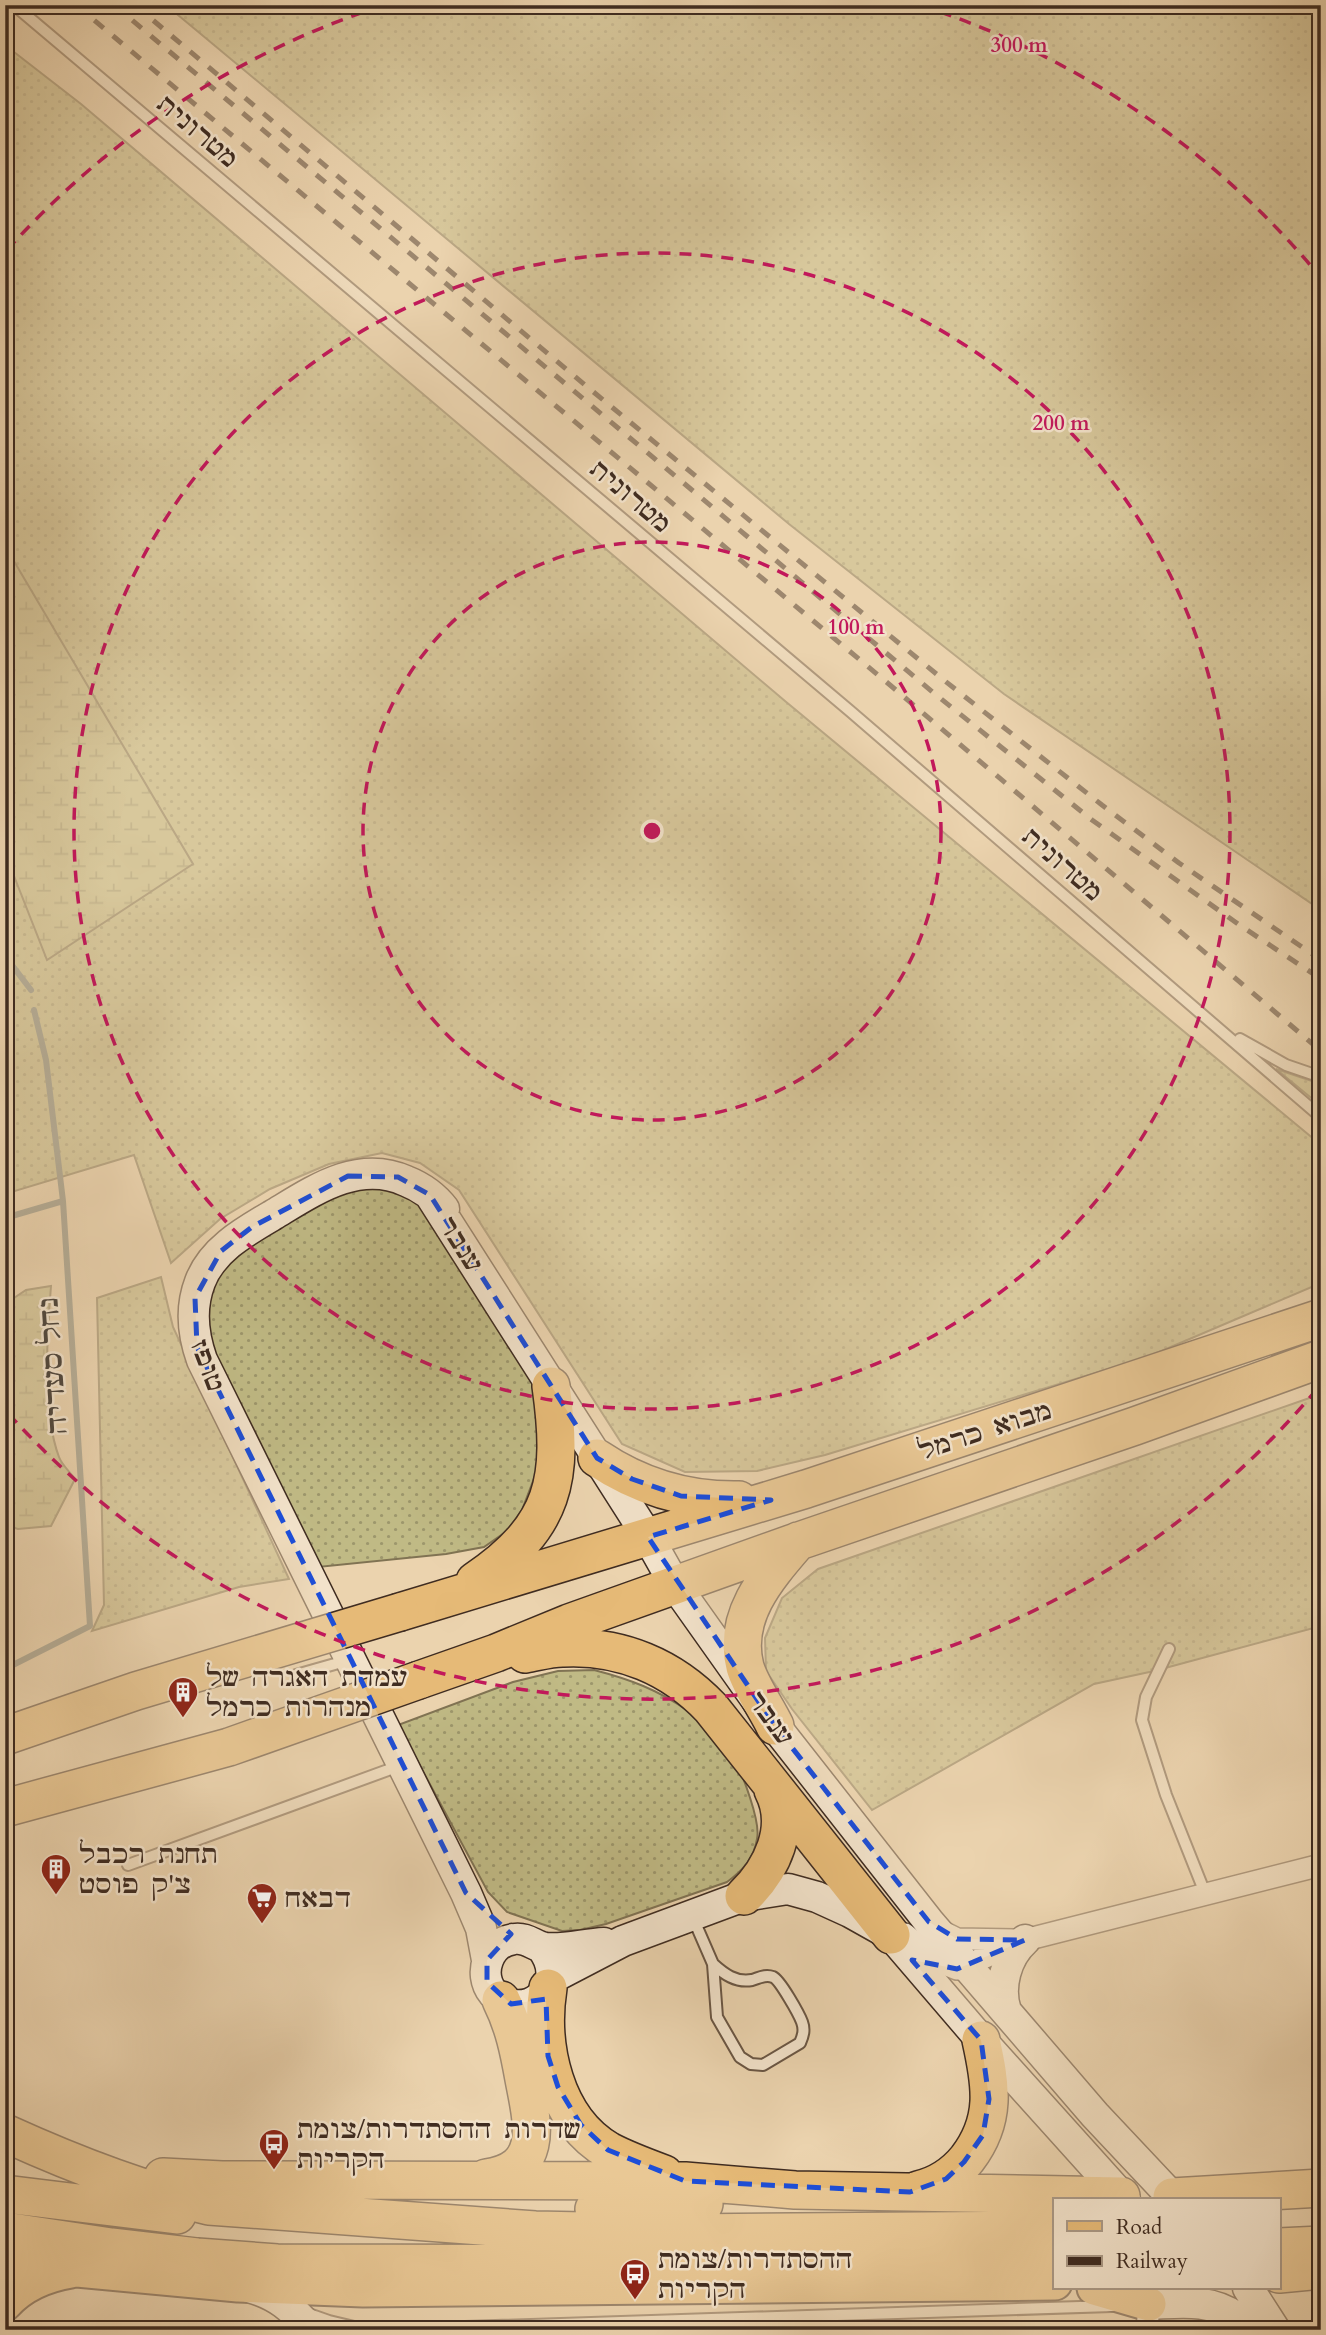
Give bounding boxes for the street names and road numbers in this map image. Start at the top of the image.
street label: מטרונית [149,87,246,176]
street label: מטרונית [582,452,679,541]
street label: מטרונית [1015,819,1111,909]
street label: ענבר [430,1210,491,1279]
street label: טופז [182,1334,233,1397]
street label: מבוא כרמל [914,1392,1057,1469]
street label: ענבר [739,1684,802,1753]

